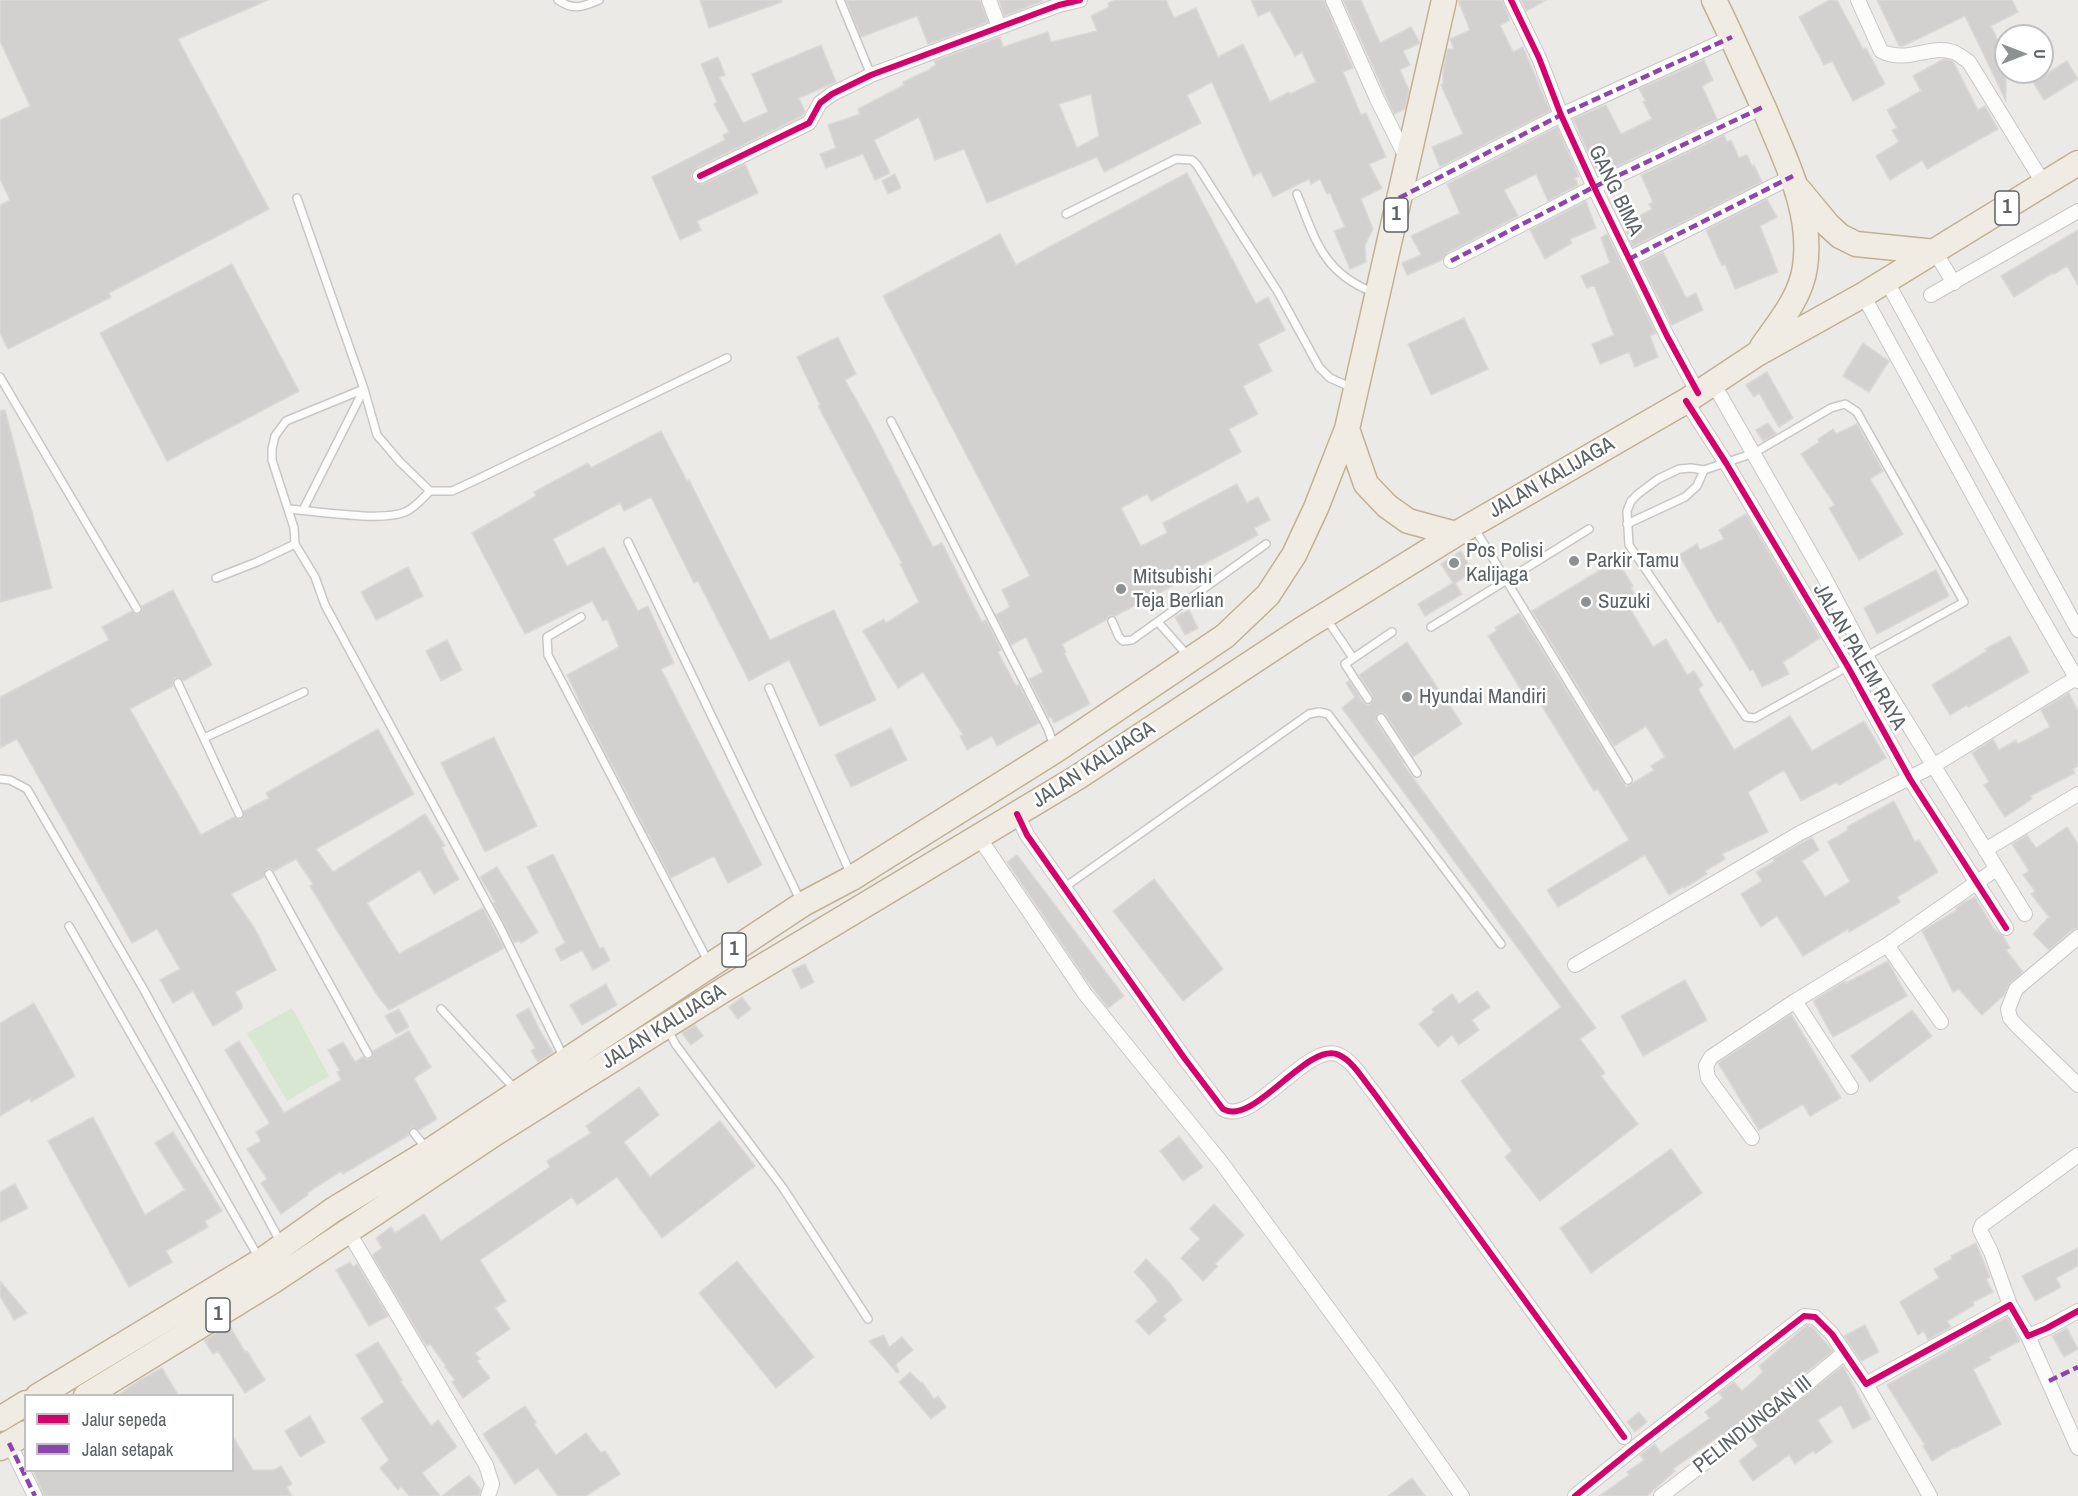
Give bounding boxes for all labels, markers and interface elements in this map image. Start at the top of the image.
north arrow [1994,24,2054,84]
text: U [2029,49,2051,59]
street label: GANG BIMA [1582,142,1648,240]
road number: 1 [1995,191,2019,225]
road number: 1 [1384,198,1408,232]
street label: JALAN KALIJAGA [1485,432,1619,524]
place label: Pos Polisi Kalijaga [1466,538,1544,588]
place label: Parkir Tamu [1586,548,1679,574]
marker: Parkir Tamu [1567,554,1581,568]
marker: Pos Polisi Kalijaga [1447,556,1461,570]
place label: Mitsubishi Teja Berlian [1133,564,1224,614]
street label: JALAN PALEM RAYA [1807,579,1911,735]
marker: Mitsubishi Teja Berlian [1114,582,1128,596]
place label: Suzuki [1598,589,1651,615]
marker: Suzuki [1579,595,1593,609]
place label: Hyundai Mandiri [1419,684,1546,710]
marker: Hyundai Mandiri [1400,690,1414,704]
street label: JALAN KALIJAGA [1028,716,1160,814]
road number: 1 [722,933,746,967]
street label: JALAN KALIJAGA [598,979,730,1075]
road number: 1 [206,1298,230,1332]
street label: PELINDUNGAN III [1689,1371,1817,1479]
legend [24,1394,234,1472]
text: Jalur sepeda [82,1407,167,1432]
text: Jalan setapak [82,1437,173,1462]

